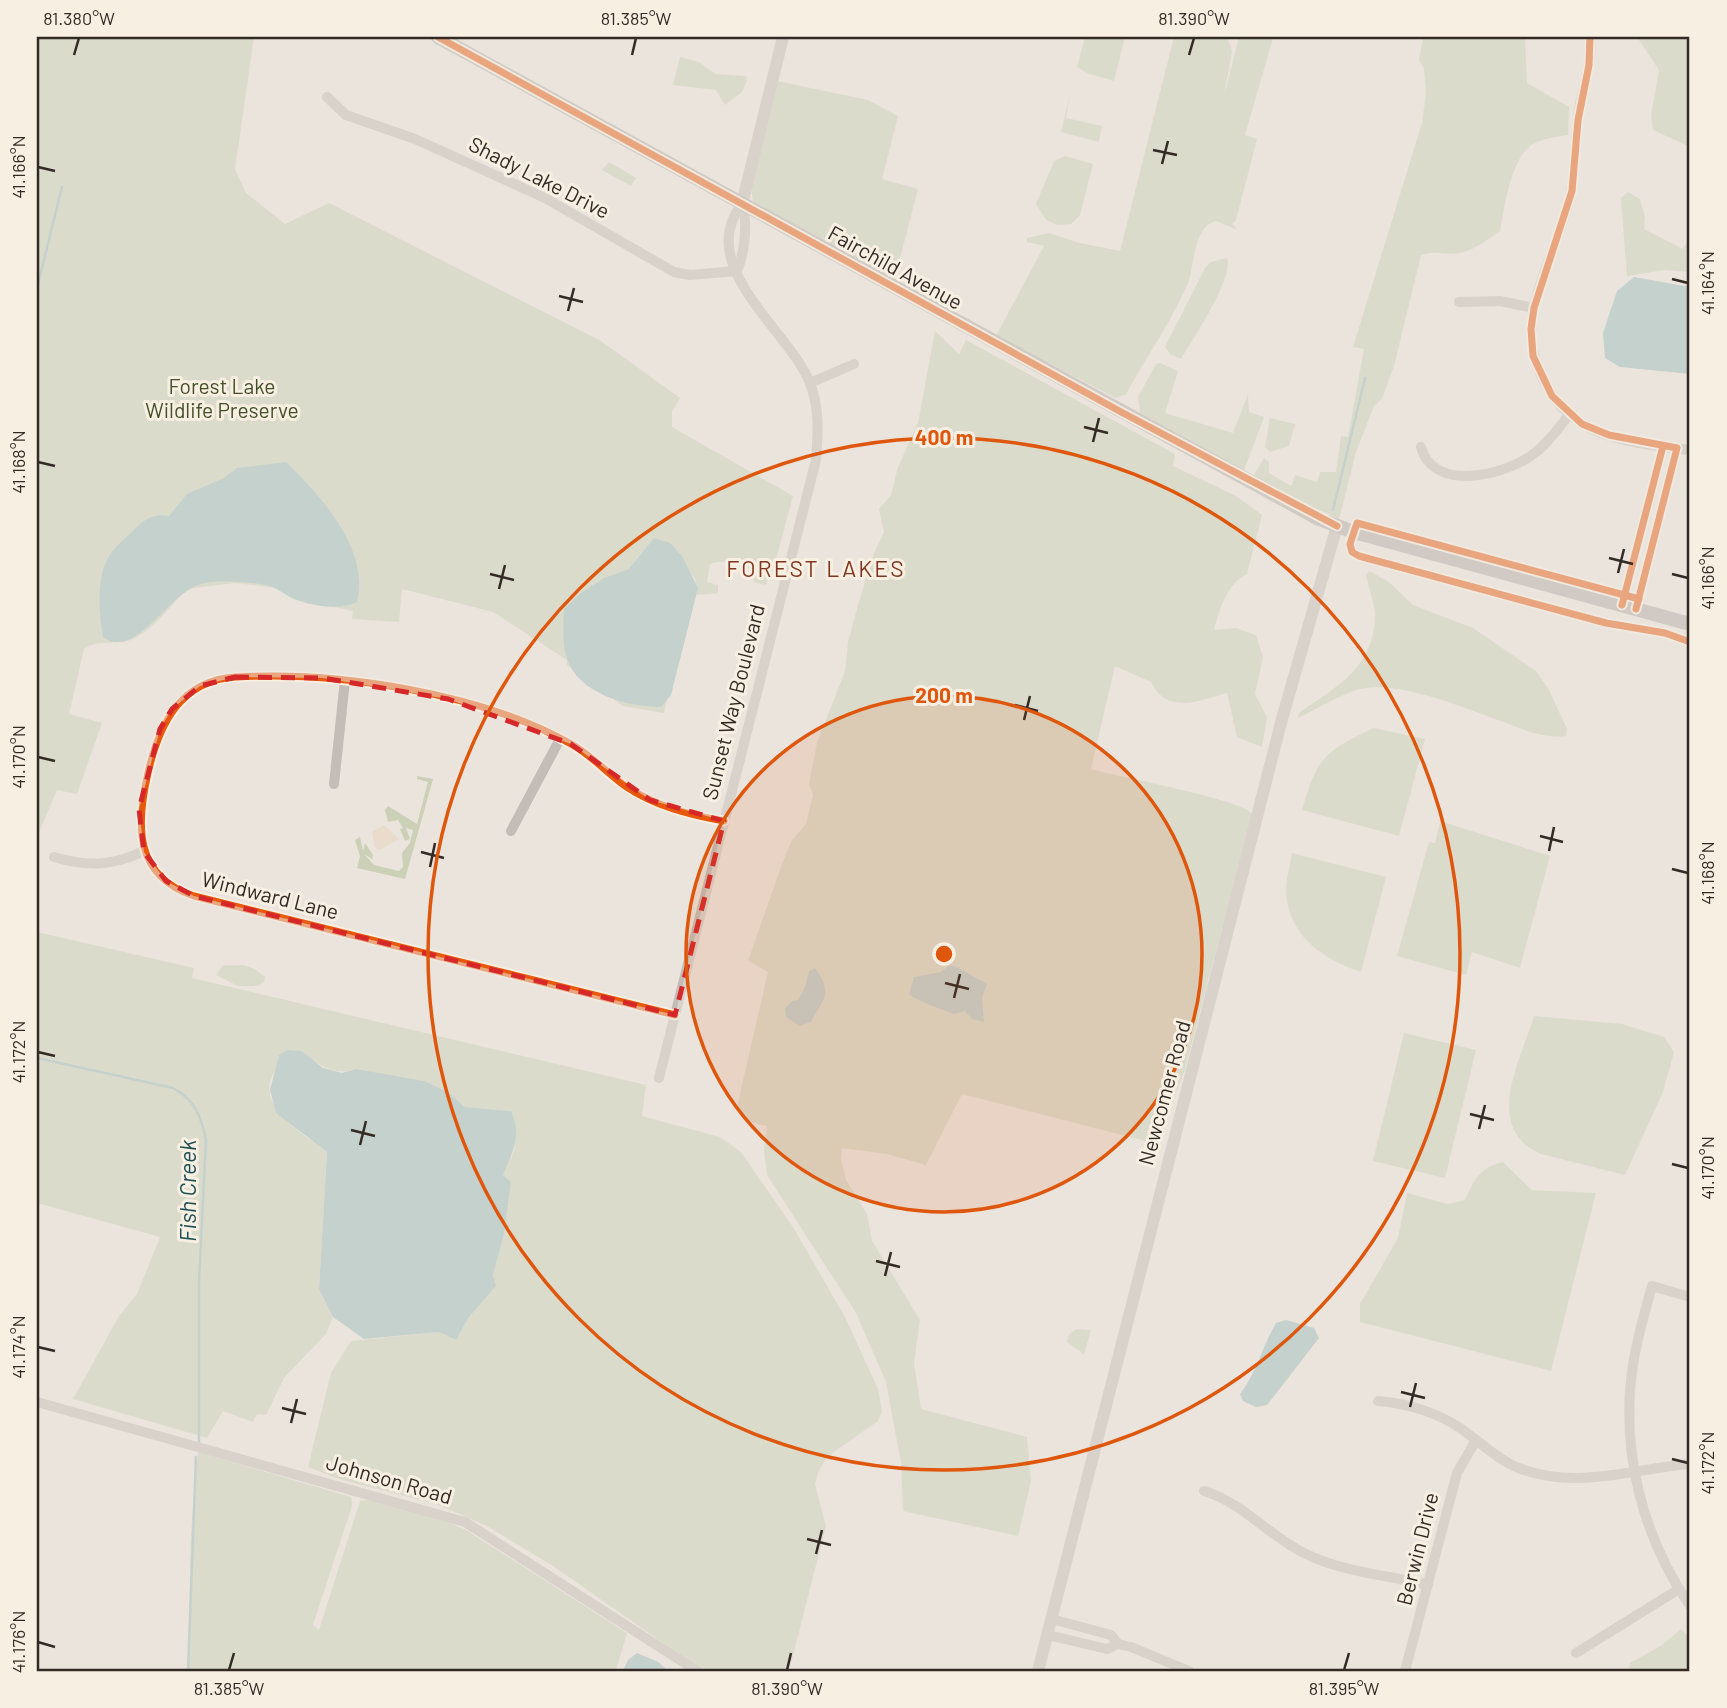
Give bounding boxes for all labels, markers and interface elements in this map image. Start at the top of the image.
text: 81.380°W [43,7,115,29]
text: 81.385°W [601,7,672,29]
text: 81.390°W [1158,7,1230,29]
street label: Shady Lake Drive [465,130,614,223]
text: 41.166°N [7,135,29,199]
street label: Fairchild Avenue [824,219,967,314]
text: 41.164°N [1696,251,1718,315]
park label: Forest Lake Wildlife Preserve [145,373,299,422]
text: 400 m [915,424,973,449]
text: 41.168°N [7,430,29,494]
text: 41.166°N [1696,546,1718,610]
district label: FOREST LAKES [726,554,906,582]
street label: Sunset Way Boulevard [696,601,769,802]
text: 200 m [915,682,973,707]
text: 41.170°N [7,725,29,789]
text: 41.168°N [1696,841,1718,905]
street label: Windward Lane [199,865,341,924]
centre of rings [932,942,956,966]
street label: Newcomer Road [1132,1017,1195,1168]
text: 41.172°N [7,1020,29,1084]
text: 41.170°N [1696,1136,1718,1200]
water label: Fish Creek [173,1140,201,1242]
text: 41.174°N [7,1315,29,1379]
text: 41.172°N [1696,1431,1718,1495]
street label: Johnson Road [324,1449,455,1508]
street label: Berwin Drive [1390,1490,1443,1608]
text: 41.176°N [7,1611,29,1673]
text: 81.385°W [194,1677,265,1699]
text: 81.390°W [751,1677,823,1699]
text: 81.395°W [1309,1677,1380,1699]

